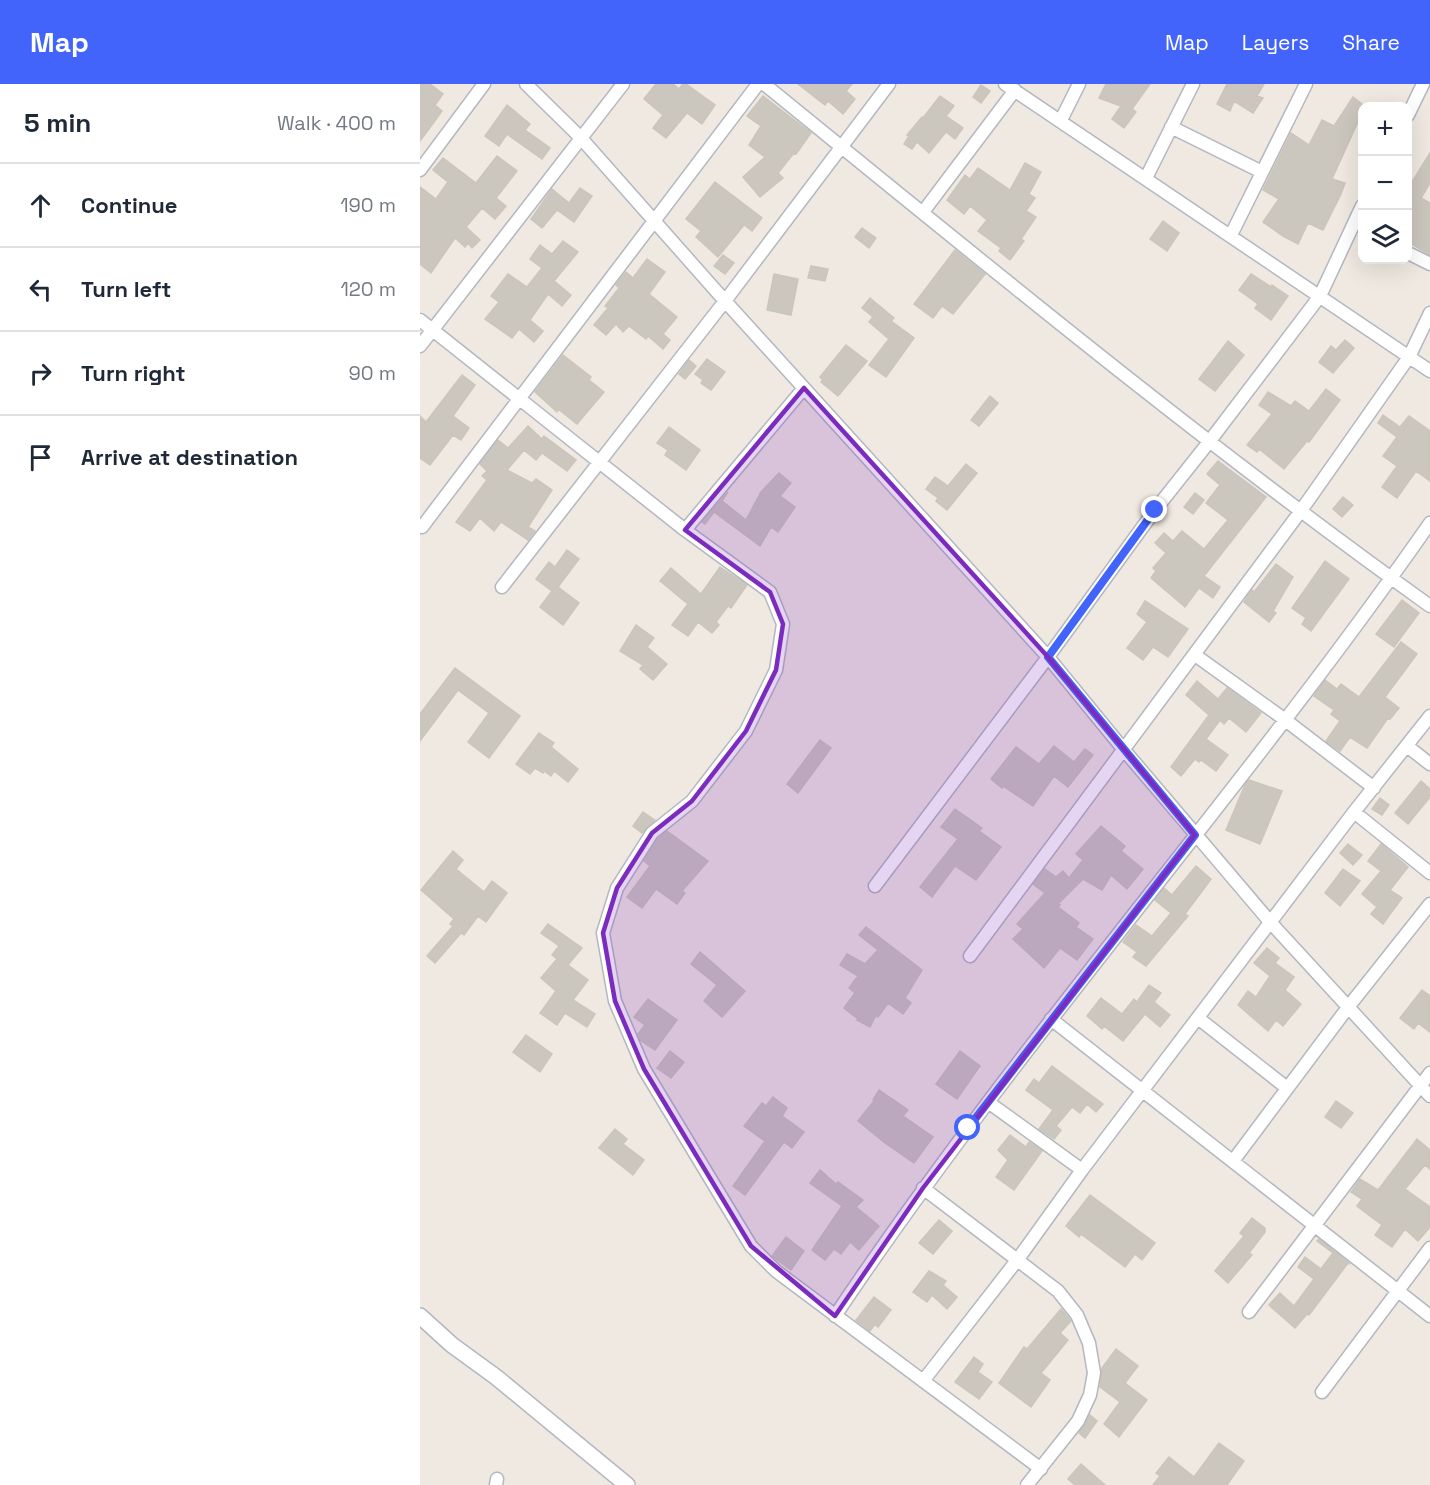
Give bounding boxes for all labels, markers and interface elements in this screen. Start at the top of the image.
text: Map [30,24,89,60]
text: Map [1165,29,1209,56]
text: Layers [1242,29,1309,56]
text: Share [1342,29,1400,56]
map controls [1358,102,1412,264]
button: + [1358,102,1412,156]
text: 5 min [24,106,91,140]
text: Walk · 400 m [277,110,396,136]
button: − [1358,156,1412,210]
icon: ahead [24,189,57,222]
text: Continue [81,191,177,219]
text: 190 m [340,192,396,218]
button: layers [1358,210,1412,264]
icon: left [24,273,57,306]
text: Turn left [81,275,171,303]
text: 120 m [340,276,396,302]
icon: right [24,357,57,390]
text: Turn right [81,359,186,387]
text: 90 m [349,360,396,386]
icon: arrive [24,441,57,474]
text: Arrive at destination [81,443,298,471]
route end [1141,496,1167,522]
route start [954,1114,980,1140]

